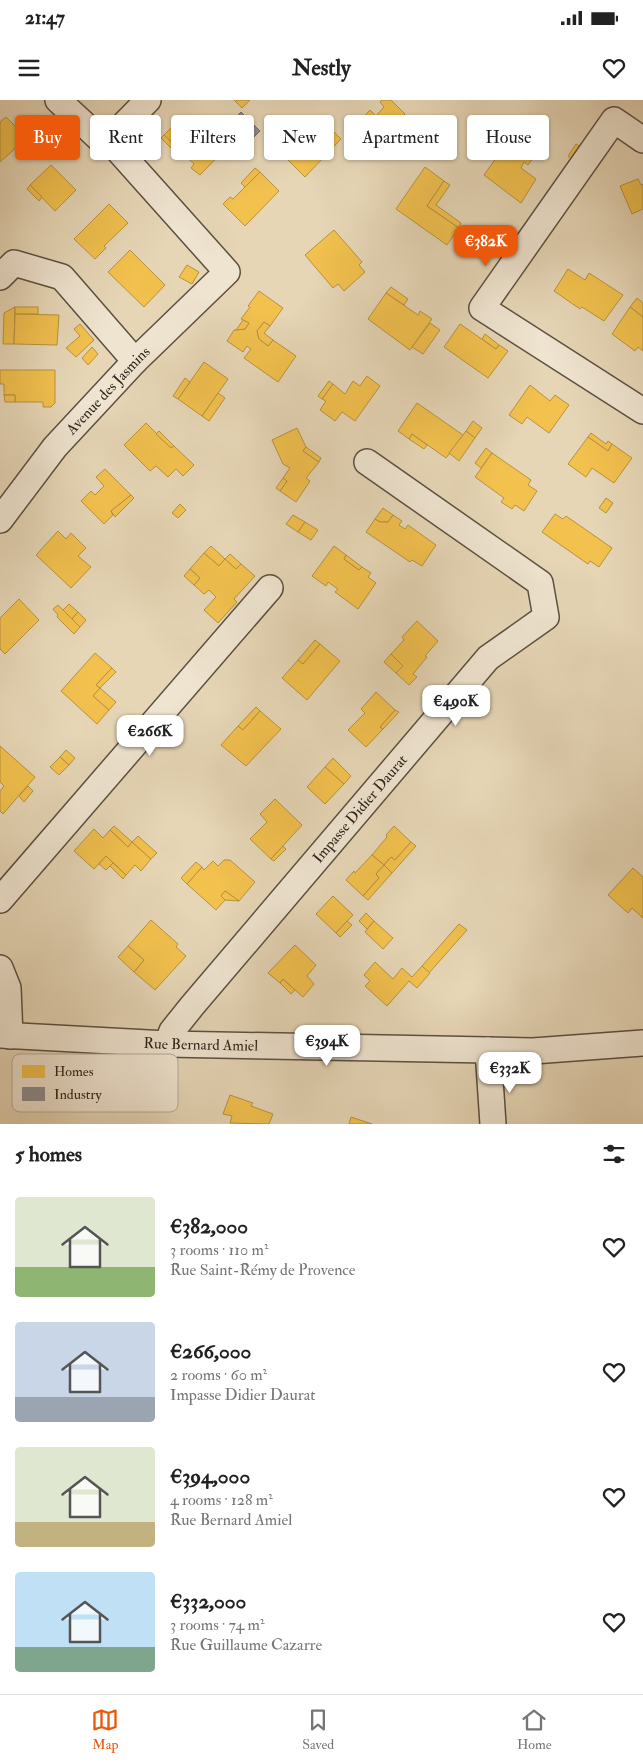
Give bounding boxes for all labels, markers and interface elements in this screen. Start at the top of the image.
text: 21:47 [25,6,65,30]
icon: menu [15,54,43,82]
text: Nestly [292,54,351,82]
icon: heart [600,54,628,82]
chip: Buy [15,115,80,160]
chip: Rent [90,115,161,160]
chip: Filters [171,115,254,160]
chip: New [264,115,334,160]
chip: Apartment [344,115,457,160]
chip: House [467,115,549,160]
pin: €382K [451,224,521,267]
text: €382K [465,231,507,251]
street label: Avenue des Jasmins [62,343,154,440]
pin: €490K [421,684,491,727]
text: €490K [433,691,479,711]
pin: €266K [115,714,185,757]
text: €266K [128,721,172,741]
street label: Impasse Didier Daurat [309,751,412,867]
pin: €394K [292,1024,362,1067]
text: €394K [305,1031,349,1051]
street label: Rue Bernard Amiel [143,1034,258,1056]
pin: €332K [475,1052,545,1094]
legend [12,1054,178,1112]
text: €332K [490,1058,530,1078]
text: Homes [54,1063,94,1080]
text: Industry [54,1086,103,1104]
icon: filters [600,1140,628,1168]
text: 5 homes [15,1141,82,1168]
text: €382,000 [170,1213,248,1240]
icon: home [55,1217,115,1277]
icon: heart [600,1233,628,1261]
text: 3 rooms · 110 m² [170,1240,268,1260]
text: Rue Saint-Rémy de Provence [170,1260,355,1280]
text: €266,000 [170,1338,251,1365]
icon: home [55,1342,115,1402]
icon: heart [600,1358,628,1386]
text: 2 rooms · 60 m² [170,1365,267,1385]
text: Impasse Didier Daurat [170,1385,315,1405]
text: €394,000 [170,1463,250,1490]
icon: home [55,1467,115,1527]
icon: heart [600,1483,628,1511]
text: 4 rooms · 128 m² [170,1490,273,1510]
text: Rue Bernard Amiel [170,1510,292,1530]
text: €332,000 [170,1588,246,1615]
icon: home [55,1592,115,1652]
icon: heart [600,1608,628,1636]
text: 3 rooms · 74 m² [170,1615,264,1635]
text: Rue Guillaume Cazarre [170,1635,322,1655]
tab: Map [91,1706,119,1753]
tab: Saved [302,1706,334,1753]
tab: Home [517,1706,552,1753]

